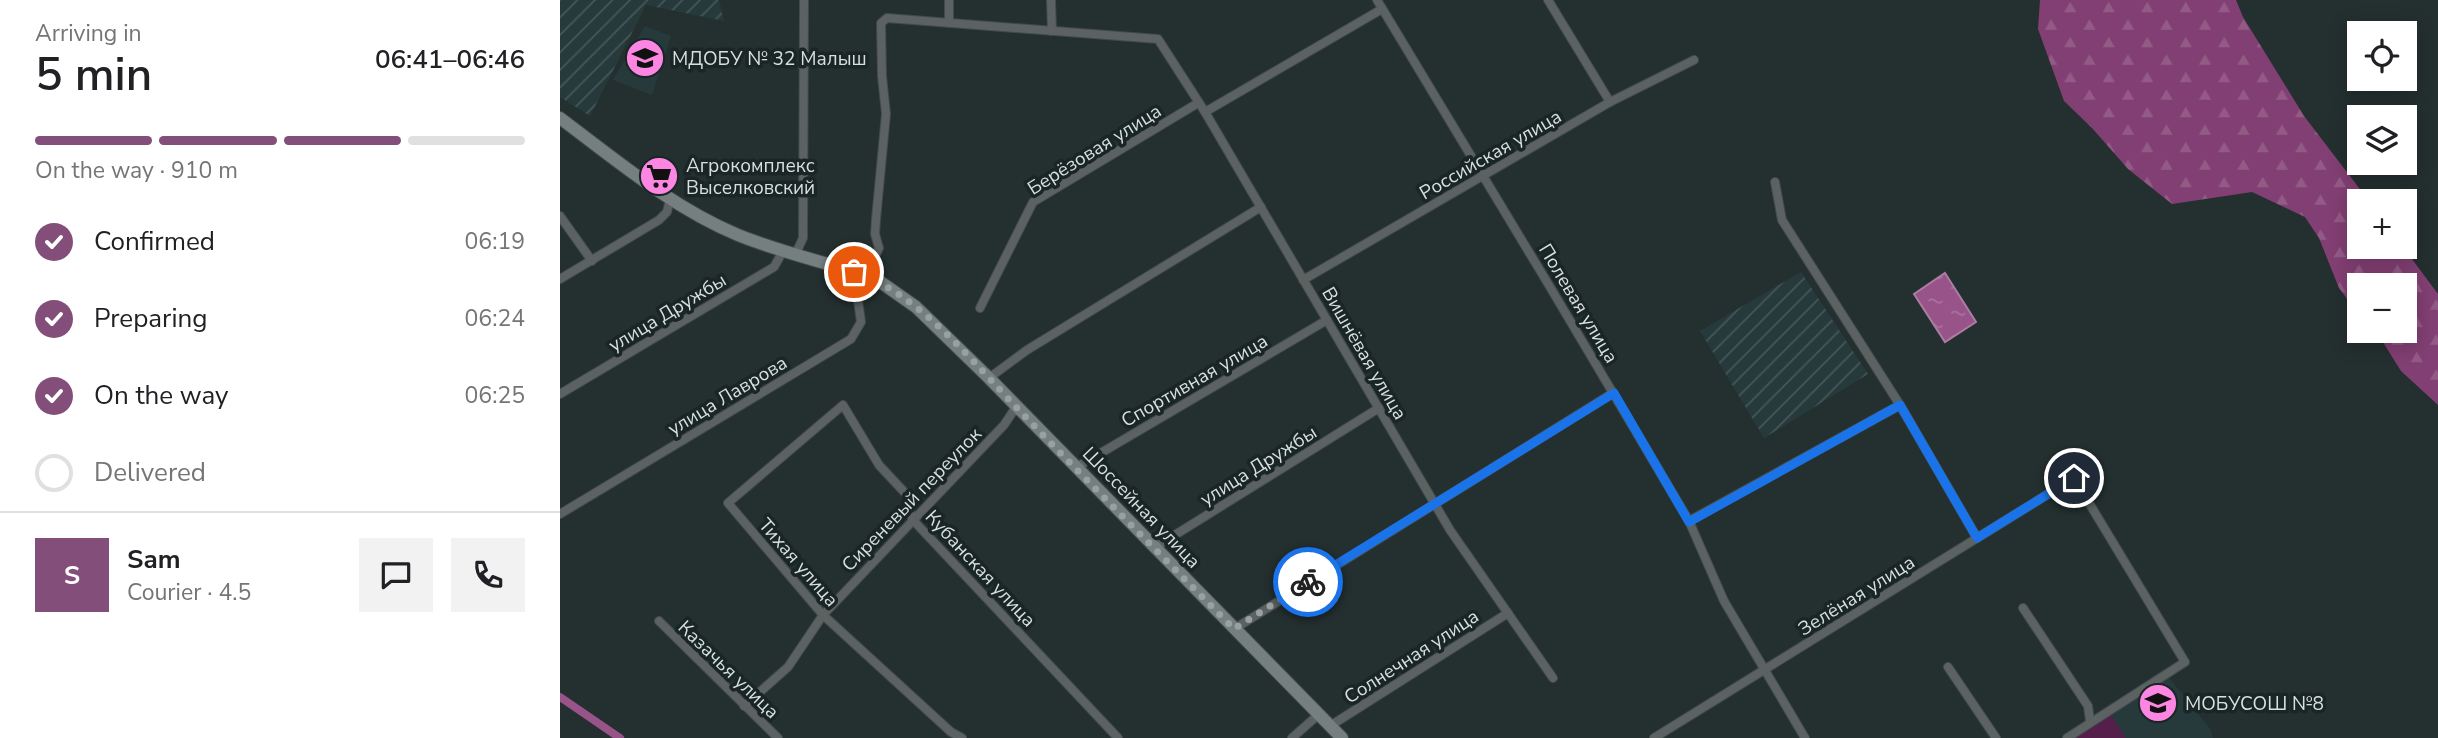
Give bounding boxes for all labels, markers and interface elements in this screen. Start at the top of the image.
text: Arriving in [35,18,142,49]
map controls [2347,21,2417,343]
button: locate [2347,21,2417,91]
school or university icon: МДОБУ № 32 Малыш [624,37,666,79]
text: 06:41–06:46 [375,42,525,77]
text: 5 min [35,43,152,106]
place label: МДОБУ № 32 Малыш [672,46,867,72]
street label: Берёзовая улица [1023,98,1166,202]
street label: Российская улица [1415,104,1566,206]
button: layers [2347,105,2417,175]
place label: Агрокомплекс Выселковский [686,153,815,201]
text: On the way · 910 m [35,155,238,186]
supermarket icon: Агрокомплекс Выселковский [638,155,680,197]
button: + [2347,189,2417,259]
icon: check [35,223,73,261]
text: Confirmed [94,224,215,259]
text: 06:19 [465,226,525,257]
street label: Полевая улица [1532,239,1624,368]
pin [824,242,884,302]
icon: bag [835,253,873,291]
street label: улица Дружбы [604,267,731,358]
button: − [2347,273,2417,343]
street label: Вишнёвая улица [1316,282,1413,425]
icon: check [35,300,73,338]
text: Preparing [94,301,207,336]
text: 06:24 [465,303,525,334]
street label: Спортивная улица [1116,328,1273,433]
street label: улица Лаврова [663,350,792,442]
icon: check [35,377,73,415]
text: On the way [94,378,228,413]
text: 06:25 [465,380,525,411]
street label: улица Дружбы [1195,420,1322,512]
street label: Сиреневый переулок [836,422,987,577]
street label: Шоссейная улица [1076,441,1206,574]
pin [2044,448,2104,508]
text: Delivered [94,455,206,490]
icon: home [2055,459,2093,497]
street label: Кубанская улица [919,505,1041,633]
street label: Тихая улица [753,513,844,613]
button: chat [359,538,433,612]
button: phone [451,538,525,612]
text: Sam [127,542,180,577]
courier [1273,547,1343,617]
street label: Зелёная улица [1793,550,1920,642]
text: S [64,558,80,593]
icon: bike [1289,563,1327,601]
text: Courier · 4.5 [127,577,251,608]
street label: Солнечная улица [1339,604,1484,710]
street label: Казачья улица [672,615,784,725]
school or university icon: МОБУСОШ №8 [2137,682,2179,724]
place label: МОБУСОШ №8 [2185,691,2324,717]

